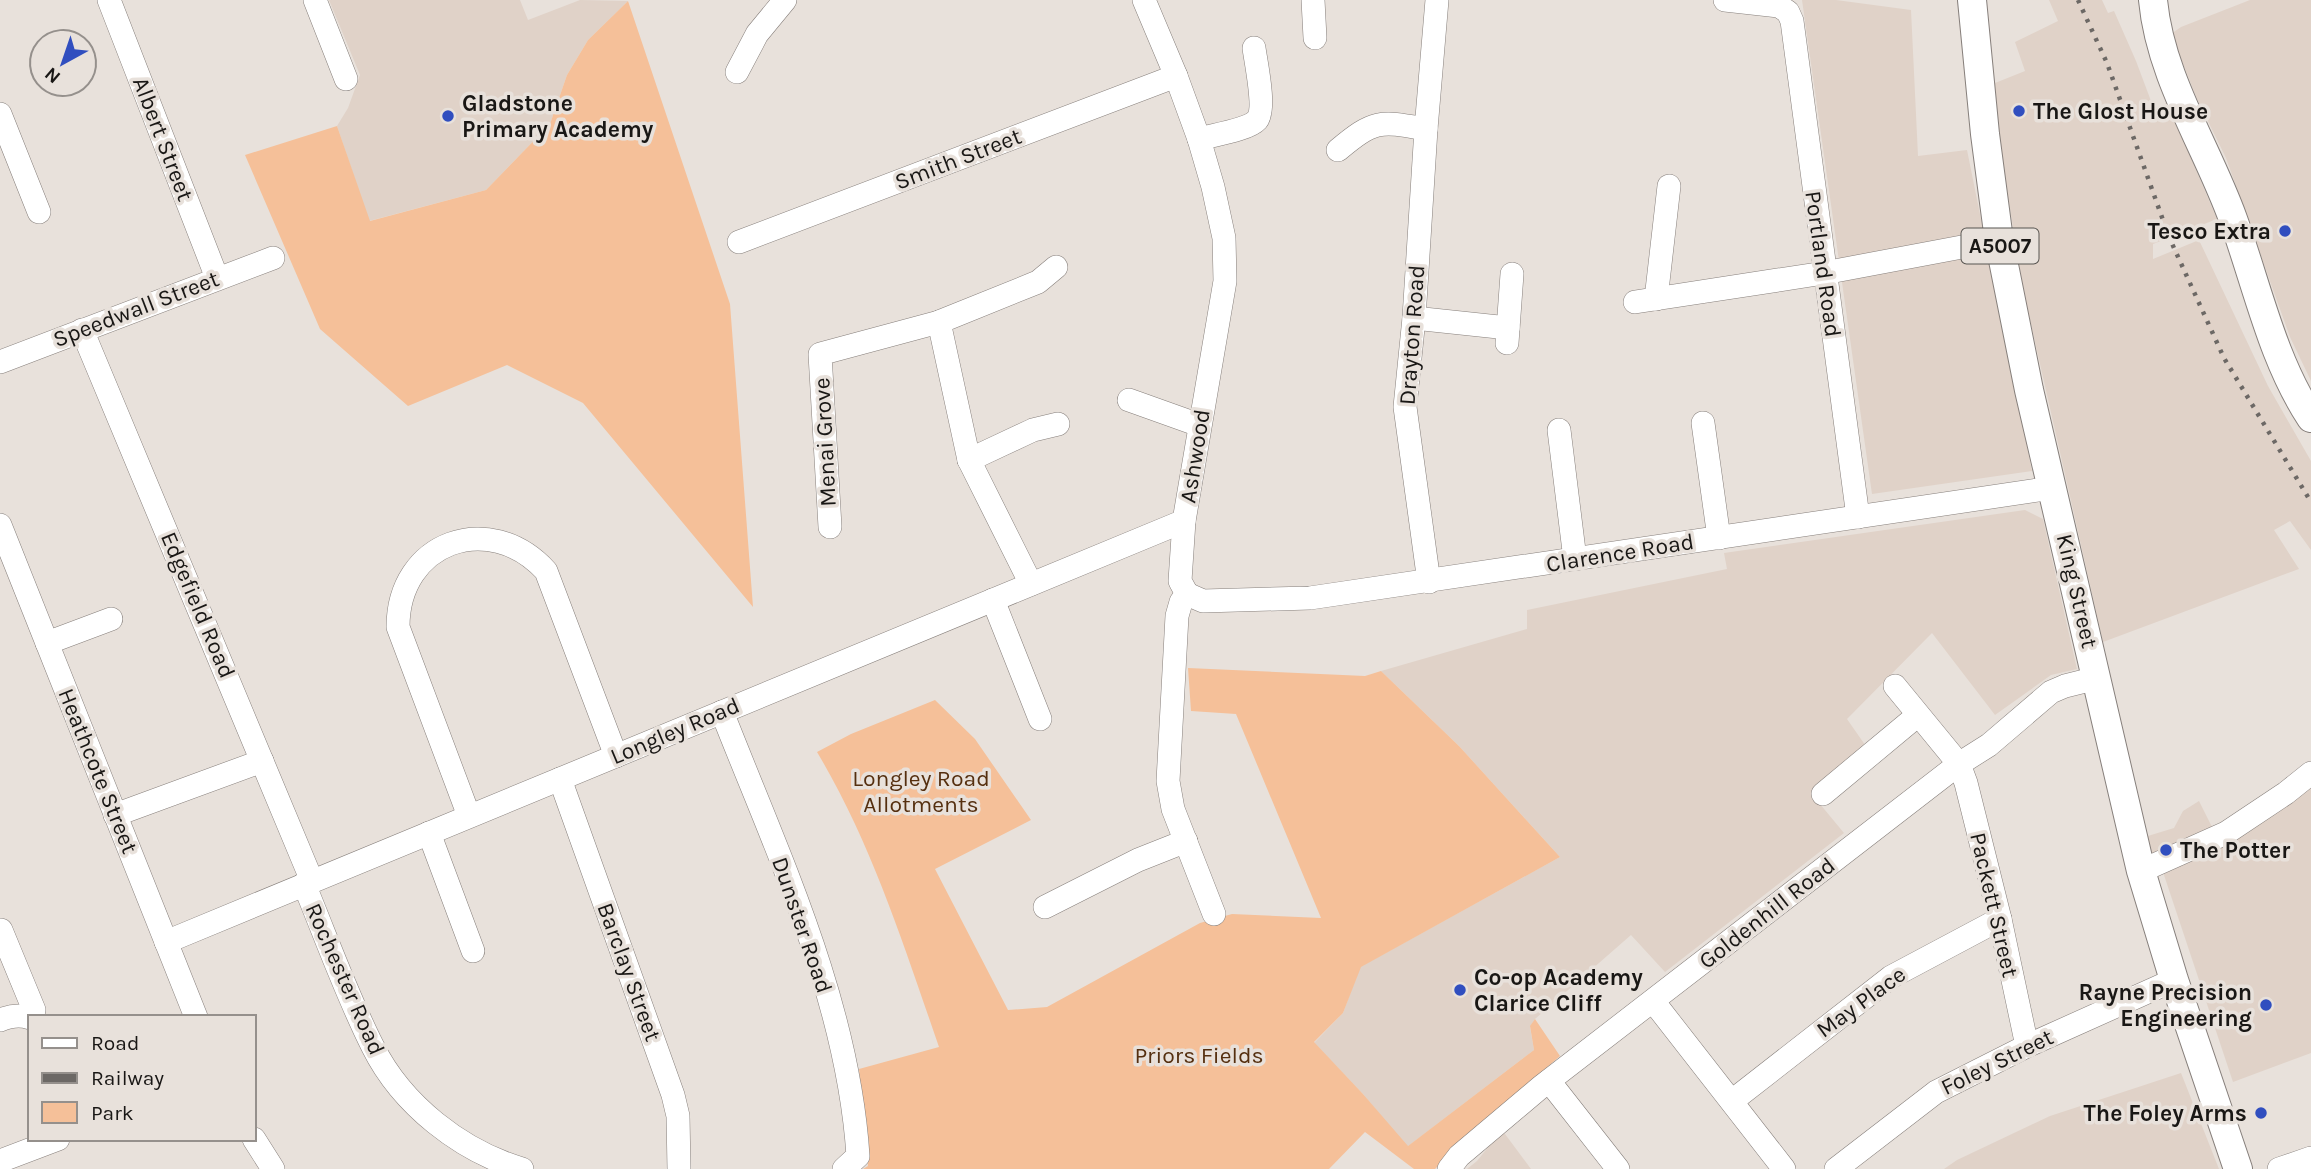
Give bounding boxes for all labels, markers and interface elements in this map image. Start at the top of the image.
north arrow [28,28,98,98]
text: N [40,62,65,88]
street label: Albert Street [127,73,199,205]
place label: Gladstone Primary Academy [462,90,654,143]
place label: The Glost House [2033,98,2208,125]
marker: The Glost House [2011,103,2027,119]
marker: Gladstone Primary Academy [440,108,456,124]
street label: Smith Street [891,122,1025,196]
street label: Portland Road [1799,189,1847,339]
place label: Tesco Extra [2148,218,2271,245]
marker: Tesco Extra [2277,223,2293,239]
road number: A5007 [1962,229,2038,264]
street label: Drayton Road [1394,264,1430,406]
street label: Speedwall Street [49,265,223,353]
street label: Menai Grove [808,377,842,507]
street label: Ashwood [1174,407,1216,505]
street label: Edgefield Road [155,528,241,682]
street label: Clarence Road [1544,528,1696,578]
street label: King Street [2051,531,2103,651]
street label: Heathcote Street [53,684,144,858]
street label: Longley Road [606,692,744,770]
park label: Longley Road Allotments [852,765,990,818]
street label: Packett Street [1964,830,2024,980]
place label: The Potter [2180,837,2290,864]
marker: The Potter [2158,842,2174,858]
street label: Goldenhill Road [1694,852,1840,974]
street label: Dunster Road [766,853,838,997]
street label: Rochester Road [299,899,391,1059]
street label: Barclay Street [591,899,667,1045]
street label: May Place [1811,961,1911,1043]
place label: Co-op Academy Clarice Cliff [1474,964,1643,1017]
place label: Rayne Precision Engineering [2079,979,2252,1032]
marker: Co-op Academy Clarice Cliff [1452,982,1468,998]
marker: Rayne Precision Engineering [2258,997,2274,1013]
legend [28,1015,256,1141]
street label: Foley Street [1936,1023,2058,1101]
text: Road [91,1031,139,1055]
park label: Priors Fields [1134,1042,1264,1069]
text: Railway [91,1066,164,1090]
place label: The Foley Arms [2084,1100,2247,1127]
text: Park [91,1101,134,1125]
marker: The Foley Arms [2253,1105,2269,1121]

